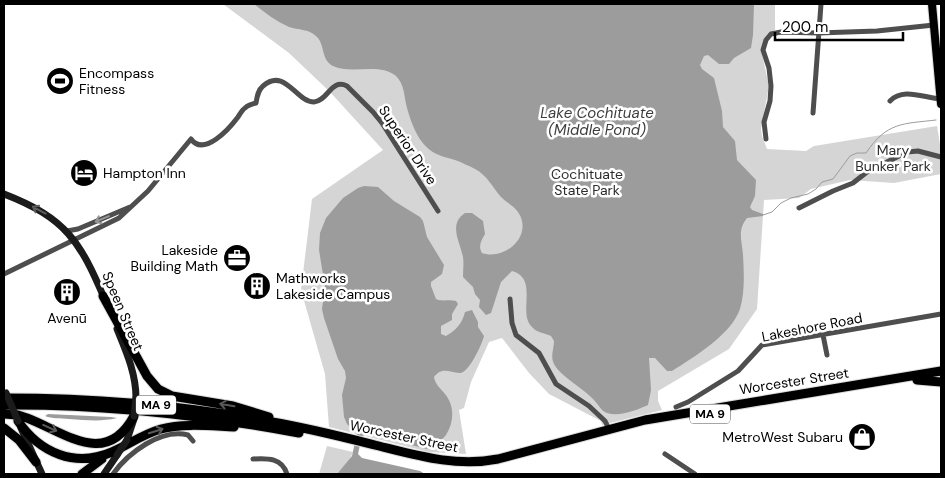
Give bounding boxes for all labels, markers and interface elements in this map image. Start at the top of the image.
scale bar [775,10,902,42]
text: 200 m [782,17,828,37]
place label: Encompass Fitness [79,64,154,98]
sports icon: Encompass Fitness [45,66,75,96]
street label: Superior Drive [375,102,441,188]
water label: Lake Cochituate (Middle Pond) [540,103,654,140]
park label: Mary Bunker Park [855,141,931,175]
hotel icon: Hampton Inn [69,158,99,188]
place label: Hampton Inn [103,164,186,182]
park label: Cochituate State Park [551,165,623,199]
one-way arrow [31,205,46,215]
one-way arrow [94,216,109,225]
place label: Lakeside Building Math [131,241,218,275]
office icon: Lakeside Building Math [222,243,252,273]
street label: Speen Street [98,269,148,353]
place label: Mathworks Lakeside Campus [276,269,390,303]
building icon: Mathworks Lakeside Campus [242,271,272,301]
building icon: Avenū [52,277,82,307]
street label: Lakeshore Road [760,308,864,346]
place label: Avenū [47,309,87,327]
street label: Worcester Street [738,363,850,399]
road number: MA 9 [136,396,176,414]
one-way arrow [219,400,235,410]
road number: MA 9 [690,404,730,424]
street label: Worcester Street [348,416,460,456]
shop icon: MetroWest Subaru [847,422,877,452]
one-way arrow [42,423,57,433]
one-way arrow [148,426,164,435]
place label: MetroWest Subaru [722,428,843,446]

